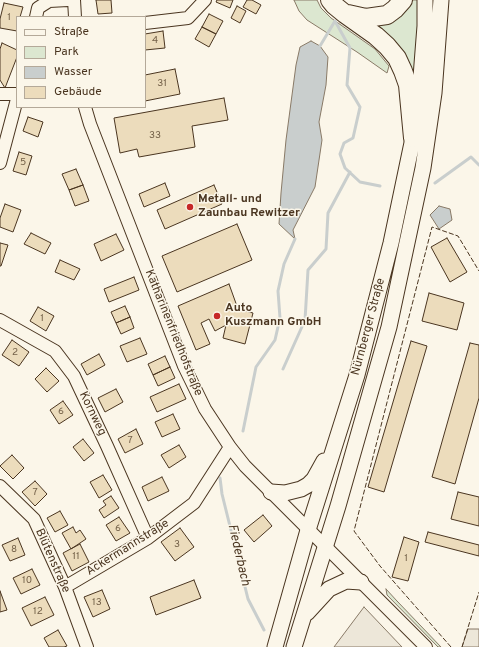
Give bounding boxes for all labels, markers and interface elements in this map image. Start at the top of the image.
house number: 1 [7,12,11,24]
legend [16,16,146,108]
text: Straße [54,24,89,40]
house number: 4 [152,35,158,47]
text: Park [54,44,79,60]
text: Wasser [54,64,92,80]
house number: 31 [157,78,167,90]
text: Gebäude [54,84,102,100]
house number: 33 [149,130,161,142]
house number: 5 [20,157,26,169]
place label: Metall- und Zaunbau Rewitzer [198,193,300,221]
marker: Metall- und Zaunbau Rewitzer [185,202,195,212]
street label: Katharinenfriedhofstraße [141,268,205,398]
street label: Nürnberger Straße [349,277,389,377]
place label: Auto Kuszmann GmbH [225,302,321,330]
marker: Auto Kuszmann GmbH [212,311,222,321]
house number: 1 [40,313,44,325]
house number: 2 [12,347,18,359]
street label: Kornweg [75,390,109,438]
house number: 6 [58,406,64,418]
house number: 7 [127,435,133,447]
house number: 7 [32,487,38,499]
street label: Ackermannstraße [84,517,172,579]
house number: 6 [115,523,121,535]
water label: Fiederbach [223,523,253,587]
street label: Blütenstraße [31,527,73,595]
house number: 3 [174,539,180,551]
house number: 8 [11,544,17,556]
house number: 11 [72,551,80,563]
house number: 1 [404,553,408,565]
house number: 10 [22,575,32,587]
house number: 13 [92,597,102,609]
house number: 12 [33,606,43,618]

